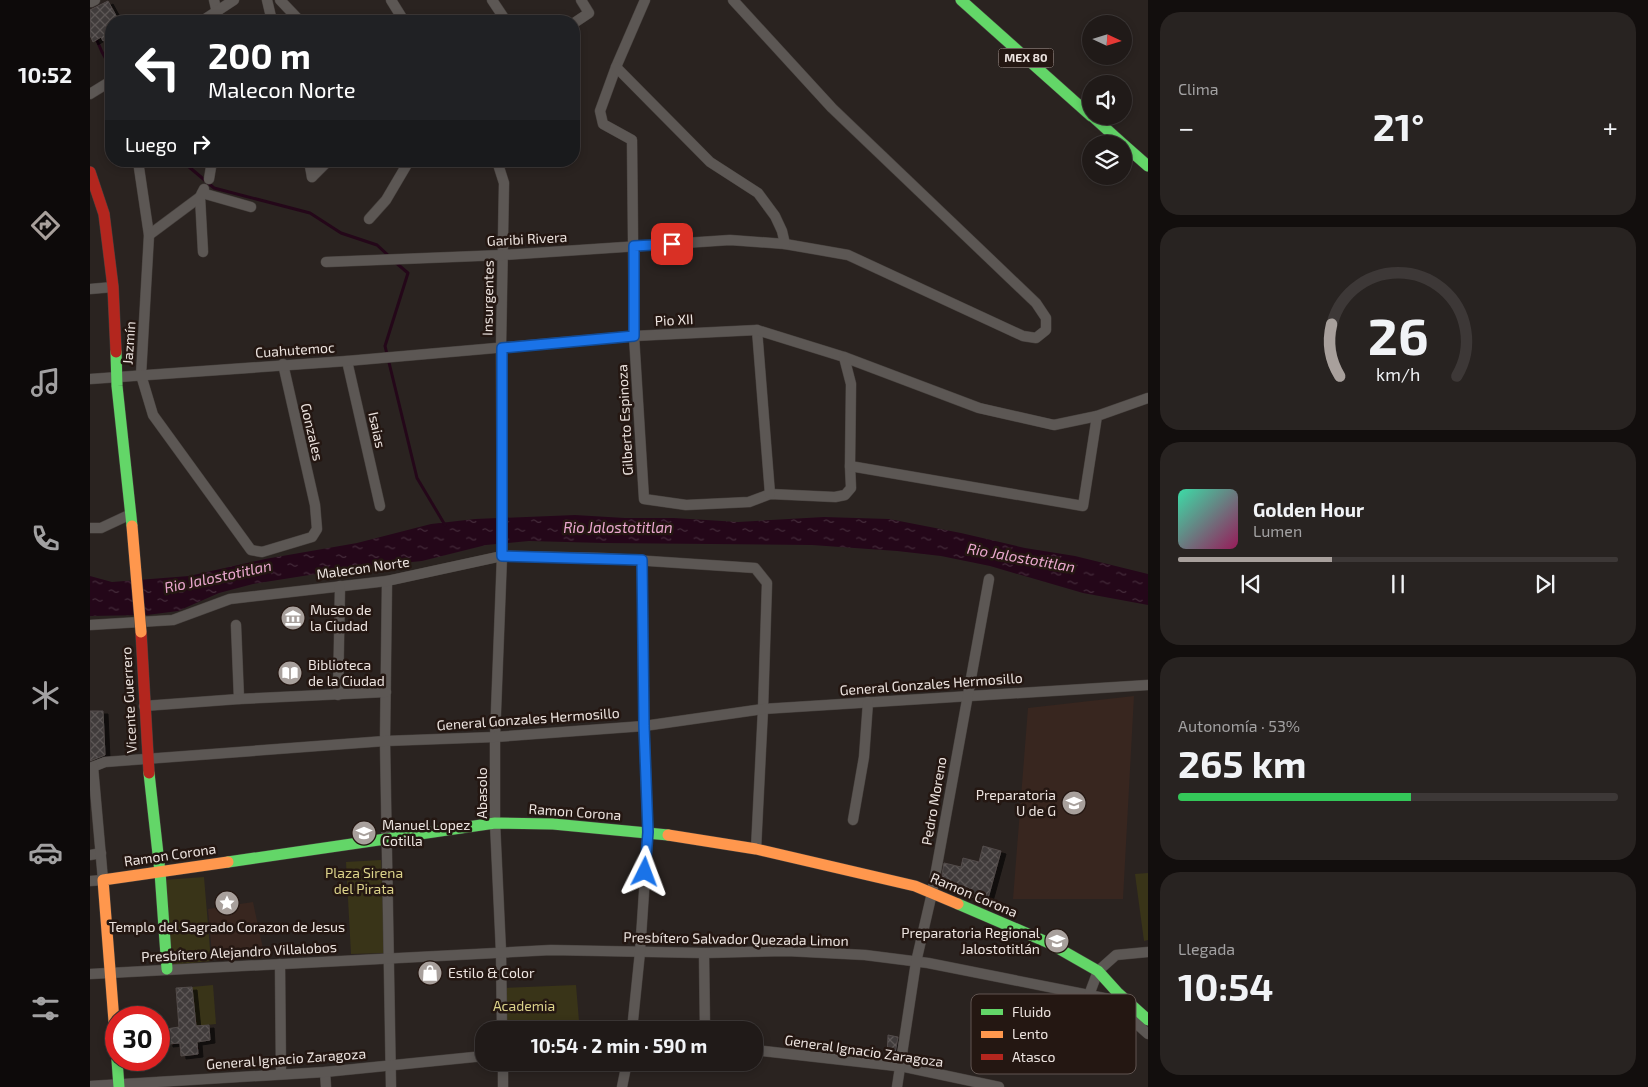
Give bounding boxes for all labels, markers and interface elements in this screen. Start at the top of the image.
north arrow [1082,15,1132,65]
map controls [1082,15,1132,185]
text: 200 m [208,34,311,76]
icon: left [125,35,190,100]
road number: MEX 80 [998,48,1054,68]
text: 10:52 [18,61,72,87]
button: sound [1082,75,1132,125]
text: Malecon Norte [208,76,356,102]
text: Clima [1178,79,1219,98]
text: 21° [1373,103,1424,149]
text: − [1178,110,1194,144]
text: + [1603,110,1618,144]
icon: right [187,130,215,158]
text: Luego [125,133,177,156]
button: layers [1082,135,1132,185]
icon: directions [28,208,63,243]
pin [651,223,693,265]
street label: Garibi Rivera [486,228,568,249]
icon: arrive [658,230,686,258]
street label: Insurgentes [478,260,497,336]
text: 26 [1368,303,1428,365]
street label: Pio XII [654,310,694,329]
street label: Jazmín [119,321,138,365]
street label: Cuahutemoc [255,338,335,361]
text: km/h [1376,363,1420,385]
street label: Gilberto Espinoza [613,364,636,476]
icon: music [28,365,63,400]
street label: Gonzales [298,401,327,462]
street label: Isaias [365,410,390,450]
text: Golden Hour [1253,498,1364,521]
water label: Rio Jalostotitlan [563,518,673,536]
icon: phone [28,521,63,556]
text: Lumen [1253,521,1302,540]
water label: Rio Jalostotitlan [966,539,1077,575]
street label: Malecon Norte [315,553,411,582]
water label: Rio Jalostotitlan [162,556,273,596]
icon: previous [1237,570,1265,598]
icon: pause [1384,570,1412,598]
icon: next [1531,570,1559,598]
place label: Museo de la Ciudad [310,601,372,634]
museum icon: Museo de la Ciudad [280,605,306,631]
street label: Vicente Guerrero [117,646,140,754]
place label: Biblioteca de la Ciudad [308,656,385,689]
library icon: Biblioteca de la Ciudad [277,660,303,686]
street label: General Gonzales Hermosillo [839,669,1023,698]
icon: climate [28,678,63,713]
street label: General Gonzales Hermosillo [436,704,620,733]
text: Autonomía · 53% [1178,716,1300,735]
text: 265 km [1178,740,1306,786]
street label: Pedro Moreno [917,755,950,846]
street label: Abasolo [473,767,490,819]
place label: Preparatoria U de G [976,786,1056,819]
school or university icon: Preparatoria U de G [1061,790,1087,816]
street label: Ramon Corona [528,800,622,823]
place label: Manuel Lopez Cotilla [382,816,470,849]
school or university icon: Manuel Lopez Cotilla [351,820,377,846]
icon: car [28,835,63,870]
street label: Ramon Corona [123,840,217,869]
position arrow [618,845,670,897]
park label: Plaza Sirena del Pirata [325,864,403,897]
street label: Ramon Corona [928,869,1020,921]
place icon: Templo del Sagrado Corazon de Jesus [214,890,240,916]
place label: Templo del Sagrado Corazon de Jesus [109,918,345,935]
place label: Preparatoria Regional Jalostotitlán [901,924,1041,957]
street label: Presbítero Salvador Quezada Limon [623,928,849,949]
school or university icon: Preparatoria Regional Jalostotitlán [1044,928,1070,954]
street label: Presbítero Alejandro Villalobos [141,938,337,965]
text: Llegada [1178,939,1235,958]
shop icon: Estilo & Color [417,960,443,986]
text: 10:54 [1178,963,1273,1009]
place label: Estilo & Color [448,964,535,981]
icon: filters [28,991,63,1026]
legend [971,994,1136,1074]
park label: Academia [493,997,555,1014]
text: Fluido [1012,1003,1051,1020]
speed limit sign: 30 [105,1006,170,1071]
text: Lento [1012,1025,1048,1042]
street label: General Ignacio Zaragoza [784,1031,945,1070]
text: 10:54 · 2 min · 590 m [531,1034,707,1057]
street label: General Ignacio Zaragoza [205,1044,367,1073]
text: Atasco [1012,1048,1055,1065]

